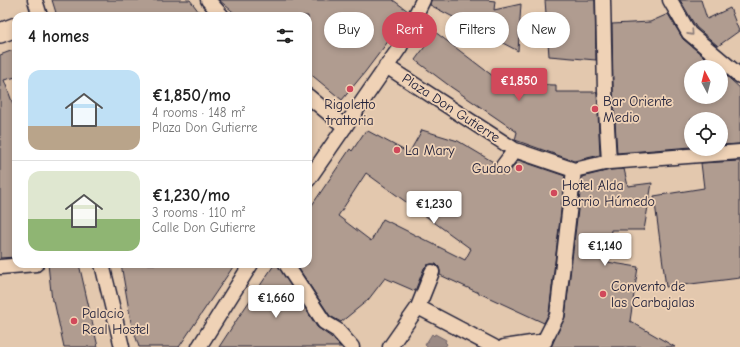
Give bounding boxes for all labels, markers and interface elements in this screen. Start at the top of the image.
chip: Buy [324,12,374,48]
chip: Rent [382,12,437,48]
chip: Filters [445,12,509,48]
chip: New [517,12,570,48]
icon: filters [274,25,296,47]
text: 4 homes [28,27,89,46]
one-way arrow [686,28,693,35]
north arrow [684,60,728,104]
map controls [684,60,728,156]
pin: €1,850 [486,68,552,102]
street label: Plaza Don Gutierre [399,70,503,146]
text: €1,850 [500,73,538,88]
marker: Rigoletto trattoria [345,84,355,94]
icon: home [60,86,108,134]
text: €1,850/mo [152,86,231,105]
place label: Bar Oriente Medio [603,93,672,126]
place label: Rigoletto trattoria [324,96,376,129]
marker: Bar Oriente Medio [590,104,600,114]
text: 4 rooms · 148 m² [152,105,245,120]
button: locate [684,112,728,156]
text: Plaza Don Gutierre [152,120,258,135]
place label: La Mary [405,142,455,159]
marker: La Mary [392,145,402,155]
place label: Gudao [472,160,511,177]
marker: Gudao [514,163,524,173]
place label: Hotel Alda Barrio Húmedo [562,177,655,210]
text: €1,230/mo [152,186,230,205]
icon: home [60,187,108,235]
marker: Hotel Alda Barrio Húmedo [549,188,559,198]
pin: €1,230 [401,191,467,225]
text: €1,230 [416,196,452,211]
text: 3 rooms · 110 m² [152,205,245,220]
text: Calle Don Gutierre [152,220,256,235]
pin: €1,140 [572,233,638,267]
text: €1,140 [587,238,623,253]
place label: Convento de las Carbajalas [611,278,695,311]
pin: €1,660 [243,285,309,319]
marker: Convento de las Carbajalas [598,289,608,299]
text: €1,660 [257,290,295,305]
place label: Palacio Real Hostel [82,305,149,338]
marker: Palacio Real Hostel [69,316,79,326]

